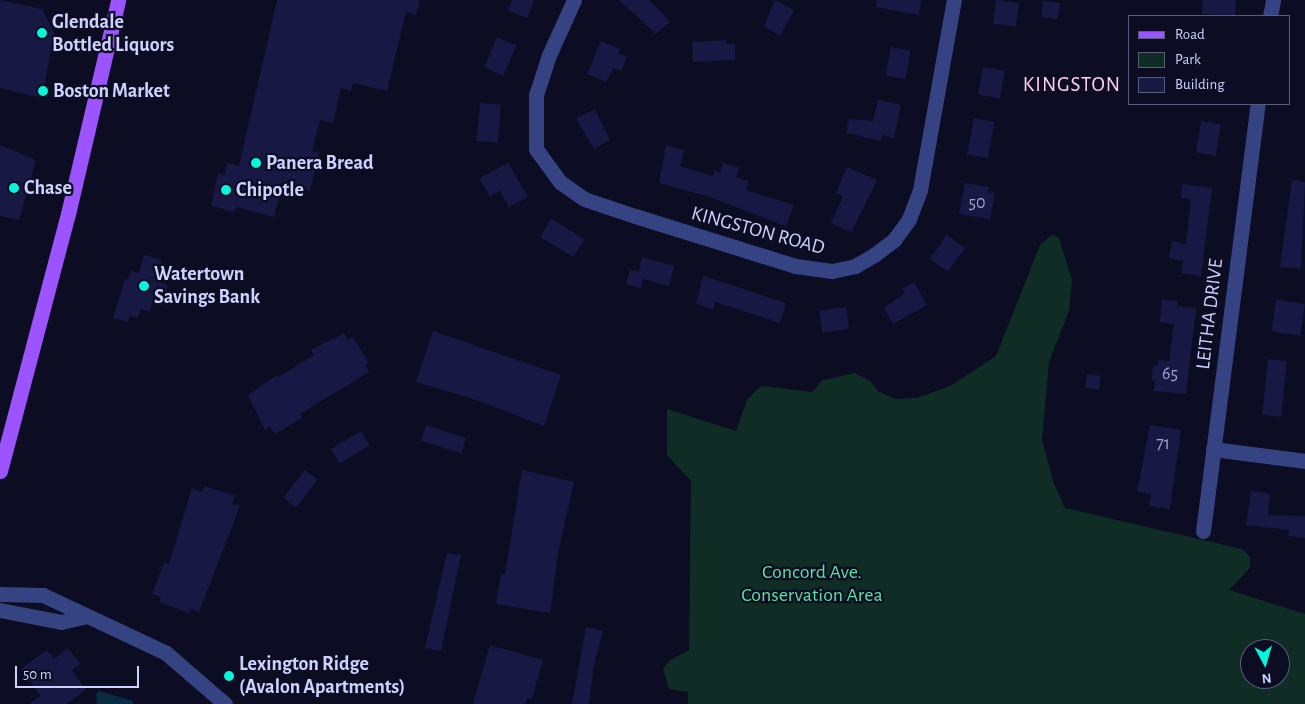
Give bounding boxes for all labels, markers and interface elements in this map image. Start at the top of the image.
place label: Glendale Bottled Liquors [52,10,174,57]
legend [1128,15,1290,105]
marker: Glendale Bottled Liquors [36,27,48,39]
text: Road [1175,27,1205,42]
text: Park [1175,52,1201,67]
district label: KINGSTON [1022,72,1122,98]
text: Building [1175,77,1225,92]
place label: Boston Market [53,79,170,103]
marker: Boston Market [37,85,49,97]
place label: Panera Bread [266,151,374,175]
marker: Panera Bread [250,157,262,169]
place label: Chase [24,176,72,200]
place label: Chipotle [236,178,304,202]
marker: Chase [8,182,20,194]
marker: Chipotle [220,184,232,196]
house number: 50 [968,192,986,214]
street label: KINGSTON ROAD [689,202,827,260]
street label: LEITHA DRIVE [1191,257,1229,371]
place label: Watertown Savings Bank [154,262,260,309]
marker: Watertown Savings Bank [138,280,150,292]
house number: 65 [1162,363,1178,385]
house number: 71 [1156,433,1170,455]
park label: Concord Ave. Conservation Area [741,560,883,607]
north arrow [1240,639,1290,689]
place label: Lexington Ridge (Avalon Apartments) [239,652,405,699]
scale bar [18,656,141,688]
text: 50 m [23,667,52,682]
marker: Lexington Ridge (Avalon Apartments) [223,670,235,682]
text: N [1261,670,1272,685]

